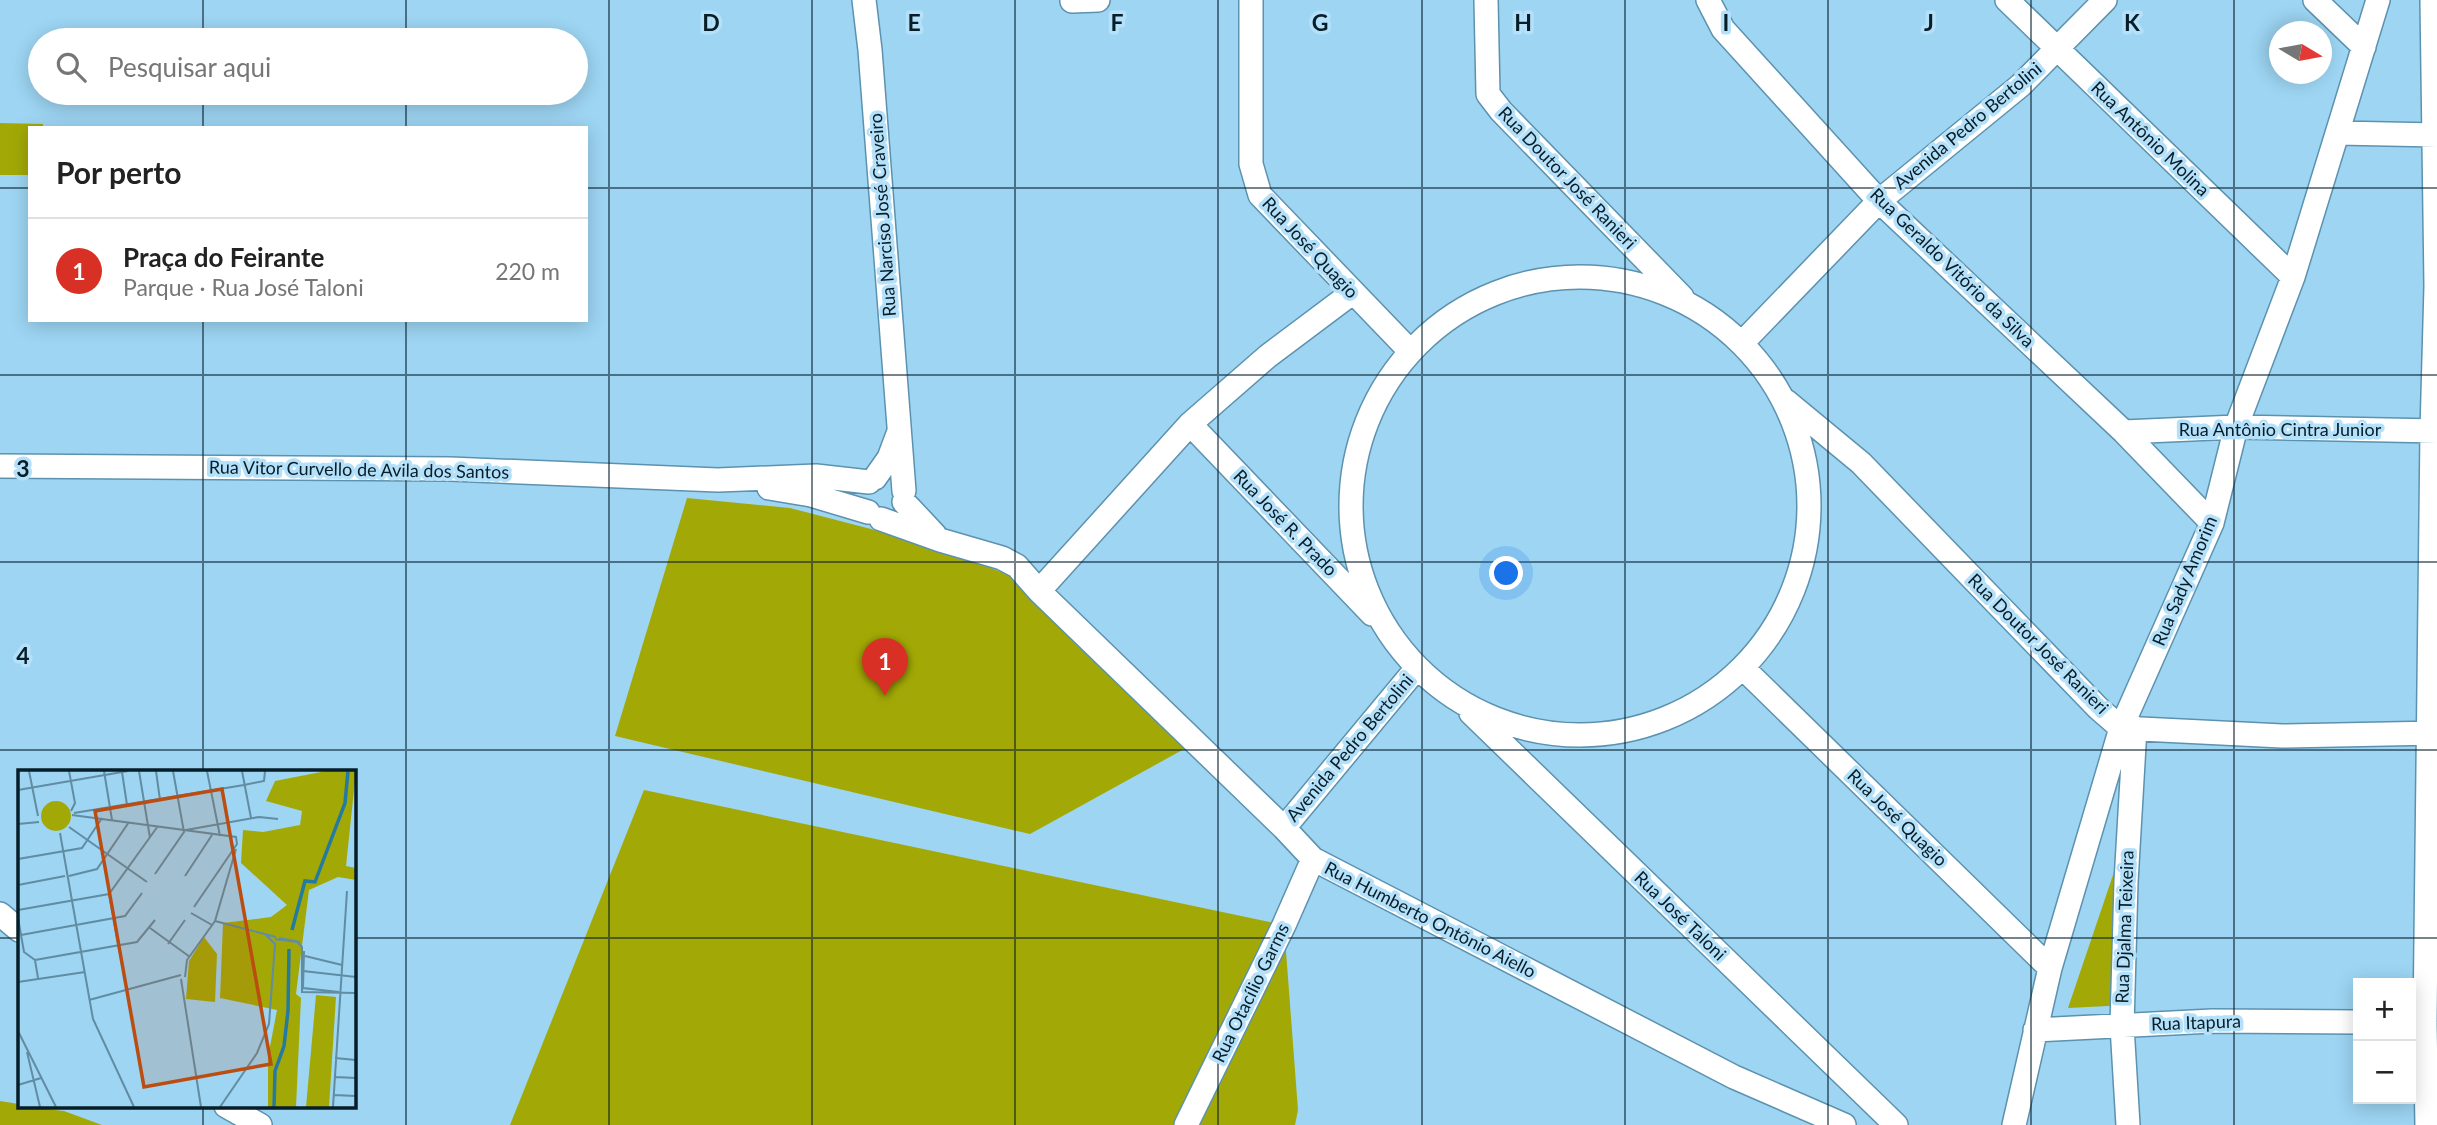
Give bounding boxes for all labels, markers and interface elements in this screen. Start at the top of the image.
text: D [702,8,720,36]
text: E [907,8,921,36]
text: F [1110,8,1124,36]
text: G [1312,8,1328,36]
text: H [1514,8,1532,36]
text: I [1723,8,1729,36]
text: J [1924,8,1934,36]
text: K [2124,8,2140,36]
north arrow [2269,21,2332,84]
search box [28,28,588,105]
icon: search [52,48,90,86]
text: Pesquisar aqui [108,51,271,83]
street label: Avenida Pedro Bertolini [1889,57,2046,193]
street label: Rua Antônio Molina [2087,76,2214,200]
street label: Rua Doutor José Ranieri [1494,102,1641,253]
street label: Rua Narciso José Craveiro [864,113,900,318]
text: Por perto [56,154,181,190]
street label: Rua Geraldo Vitório da Silva [1866,183,2039,351]
street label: Rua José Quagio [1258,192,1363,303]
text: Praça do Feirante [123,241,324,273]
text: 1 [72,257,86,285]
text: 220 m [495,257,560,285]
text: Parque · Rua José Taloni [123,273,364,301]
street label: Rua Antônio Cintra Junior [2179,418,2382,440]
text: 3 [16,454,30,482]
street label: Rua Vitor Curvello de Avila dos Santos [209,455,509,483]
street label: Rua José R. Prado [1229,464,1342,580]
street label: Rua Sady Amorim [2147,512,2221,649]
your location [1489,556,1523,590]
street label: Rua Doutor José Ranieri [1964,569,2113,718]
pin: 1 [862,638,908,696]
text: 4 [16,641,30,669]
street label: Avenida Pedro Bertolini [1281,669,1417,826]
street label: Rua José Quagio [1843,764,1952,871]
inset map [18,770,355,1108]
street label: Rua Djalma Teixeira [2110,850,2138,1004]
street label: Rua Humberto Ontõnio Aiello [1321,856,1540,982]
street label: Rua José Taloni [1630,866,1731,965]
street label: Rua Otacílio Garms [1207,919,1293,1066]
map controls [2353,978,2416,1104]
button: + [2353,978,2416,1041]
street label: Rua Itapura [2151,1009,2241,1035]
button: − [2353,1041,2416,1104]

